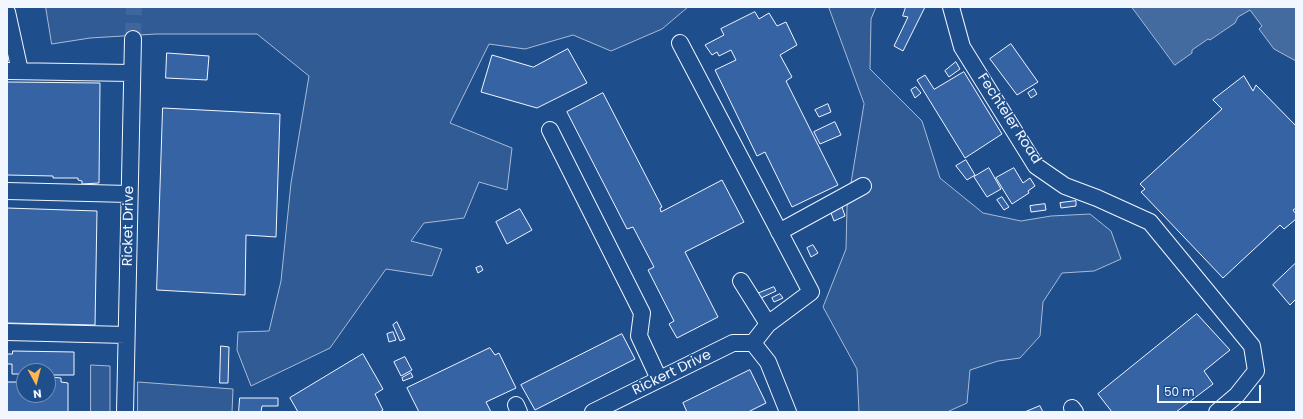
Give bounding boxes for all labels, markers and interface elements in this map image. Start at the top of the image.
street label: Fechteler Road [974,71,1044,167]
street label: Ricket Drive [120,186,138,266]
street label: Rickert Drive [630,347,714,399]
north arrow [16,363,56,403]
scale bar [1159,377,1263,403]
text: 50 m [1164,383,1195,400]
text: N [32,385,42,402]

